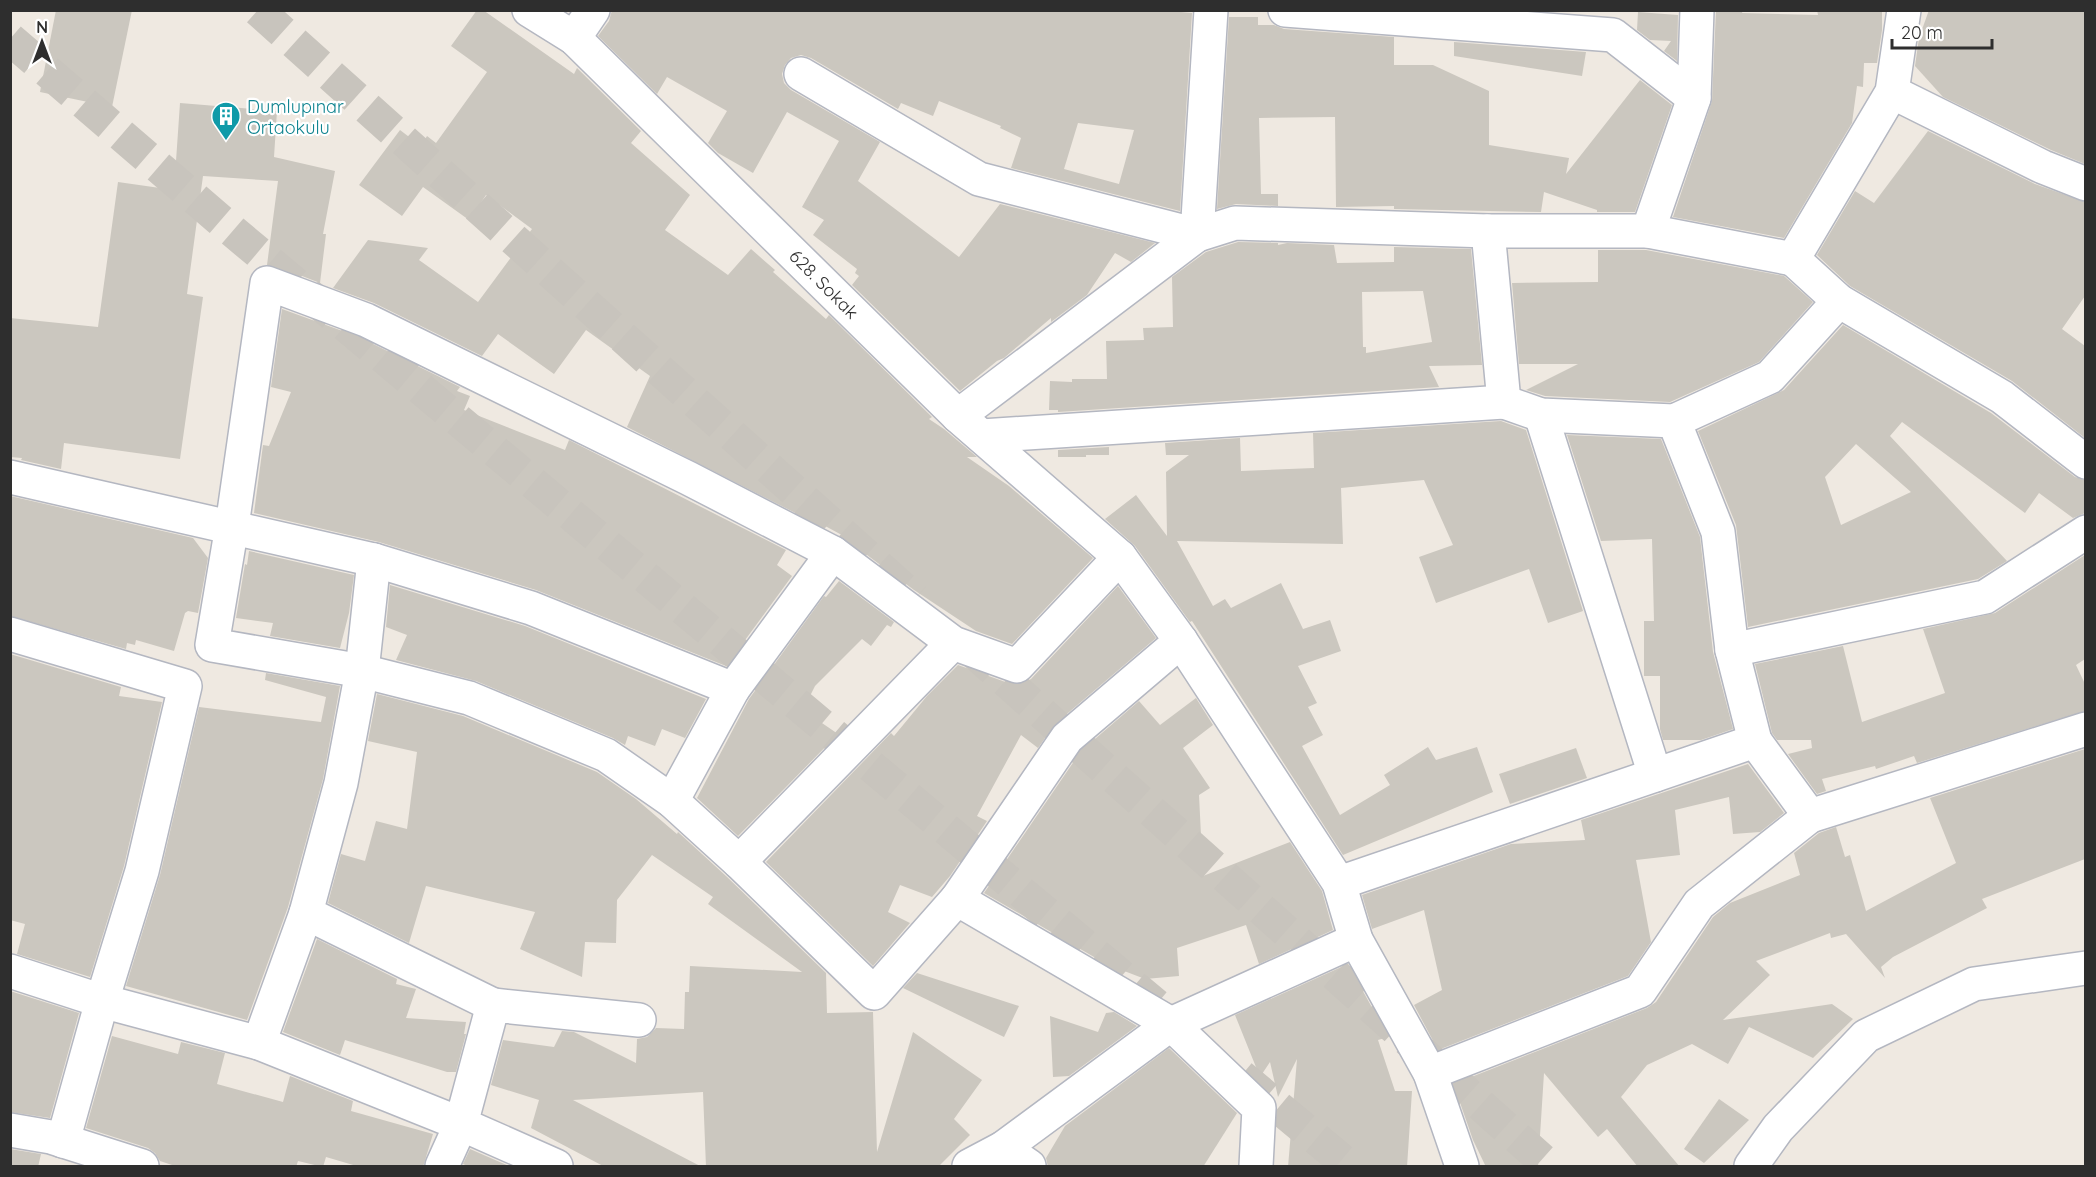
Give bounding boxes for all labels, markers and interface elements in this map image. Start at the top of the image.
north arrow [12,12,72,72]
scale bar [1892,12,1992,50]
text: N [36,17,48,37]
text: 20 m [1901,21,1943,44]
place label: Dumlupınar Ortaokulu [247,95,344,139]
building icon: Dumlupınar Ortaokulu [210,100,242,142]
street label: 628. Sokak [785,245,863,323]

